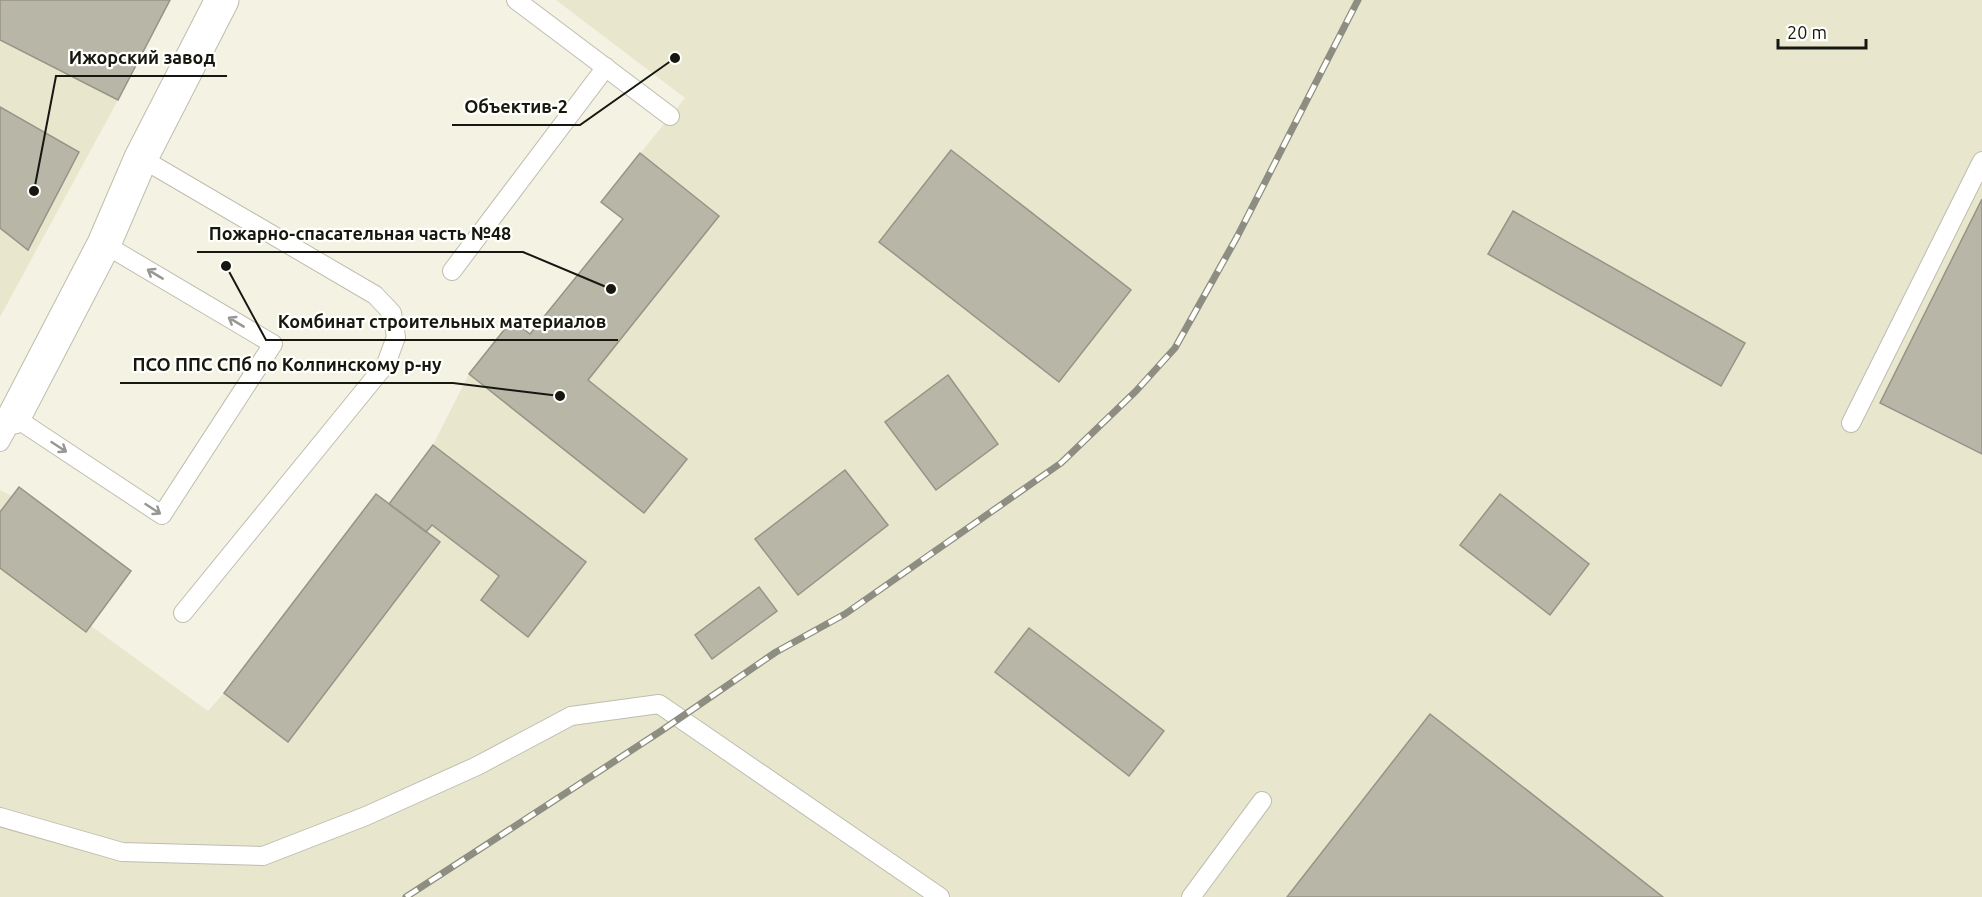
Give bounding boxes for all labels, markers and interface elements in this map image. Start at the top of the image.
scale bar [1778,12,1866,50]
text: 20 m [1787,22,1827,42]
callout: Ижорский завод [56,40,227,76]
text: Ижорский завод [69,47,215,67]
callout: Объектив-2 [452,89,580,125]
text: Объектив-2 [464,96,568,116]
callout: Пожарно-спасательная часть №48 [197,216,523,252]
text: Пожарно-спасательная часть №48 [209,223,511,243]
one-way arrow [147,268,164,280]
callout: Комбинат строительных материалов [266,304,618,340]
text: Комбинат строительных материалов [278,311,606,331]
one-way arrow [228,316,245,328]
callout: ПСО ППС СПб по Колпинскому р-ну [120,347,453,383]
text: ПСО ППС СПб по Колпинскому р-ну [132,354,442,374]
one-way arrow [50,441,67,453]
one-way arrow [144,503,161,515]

